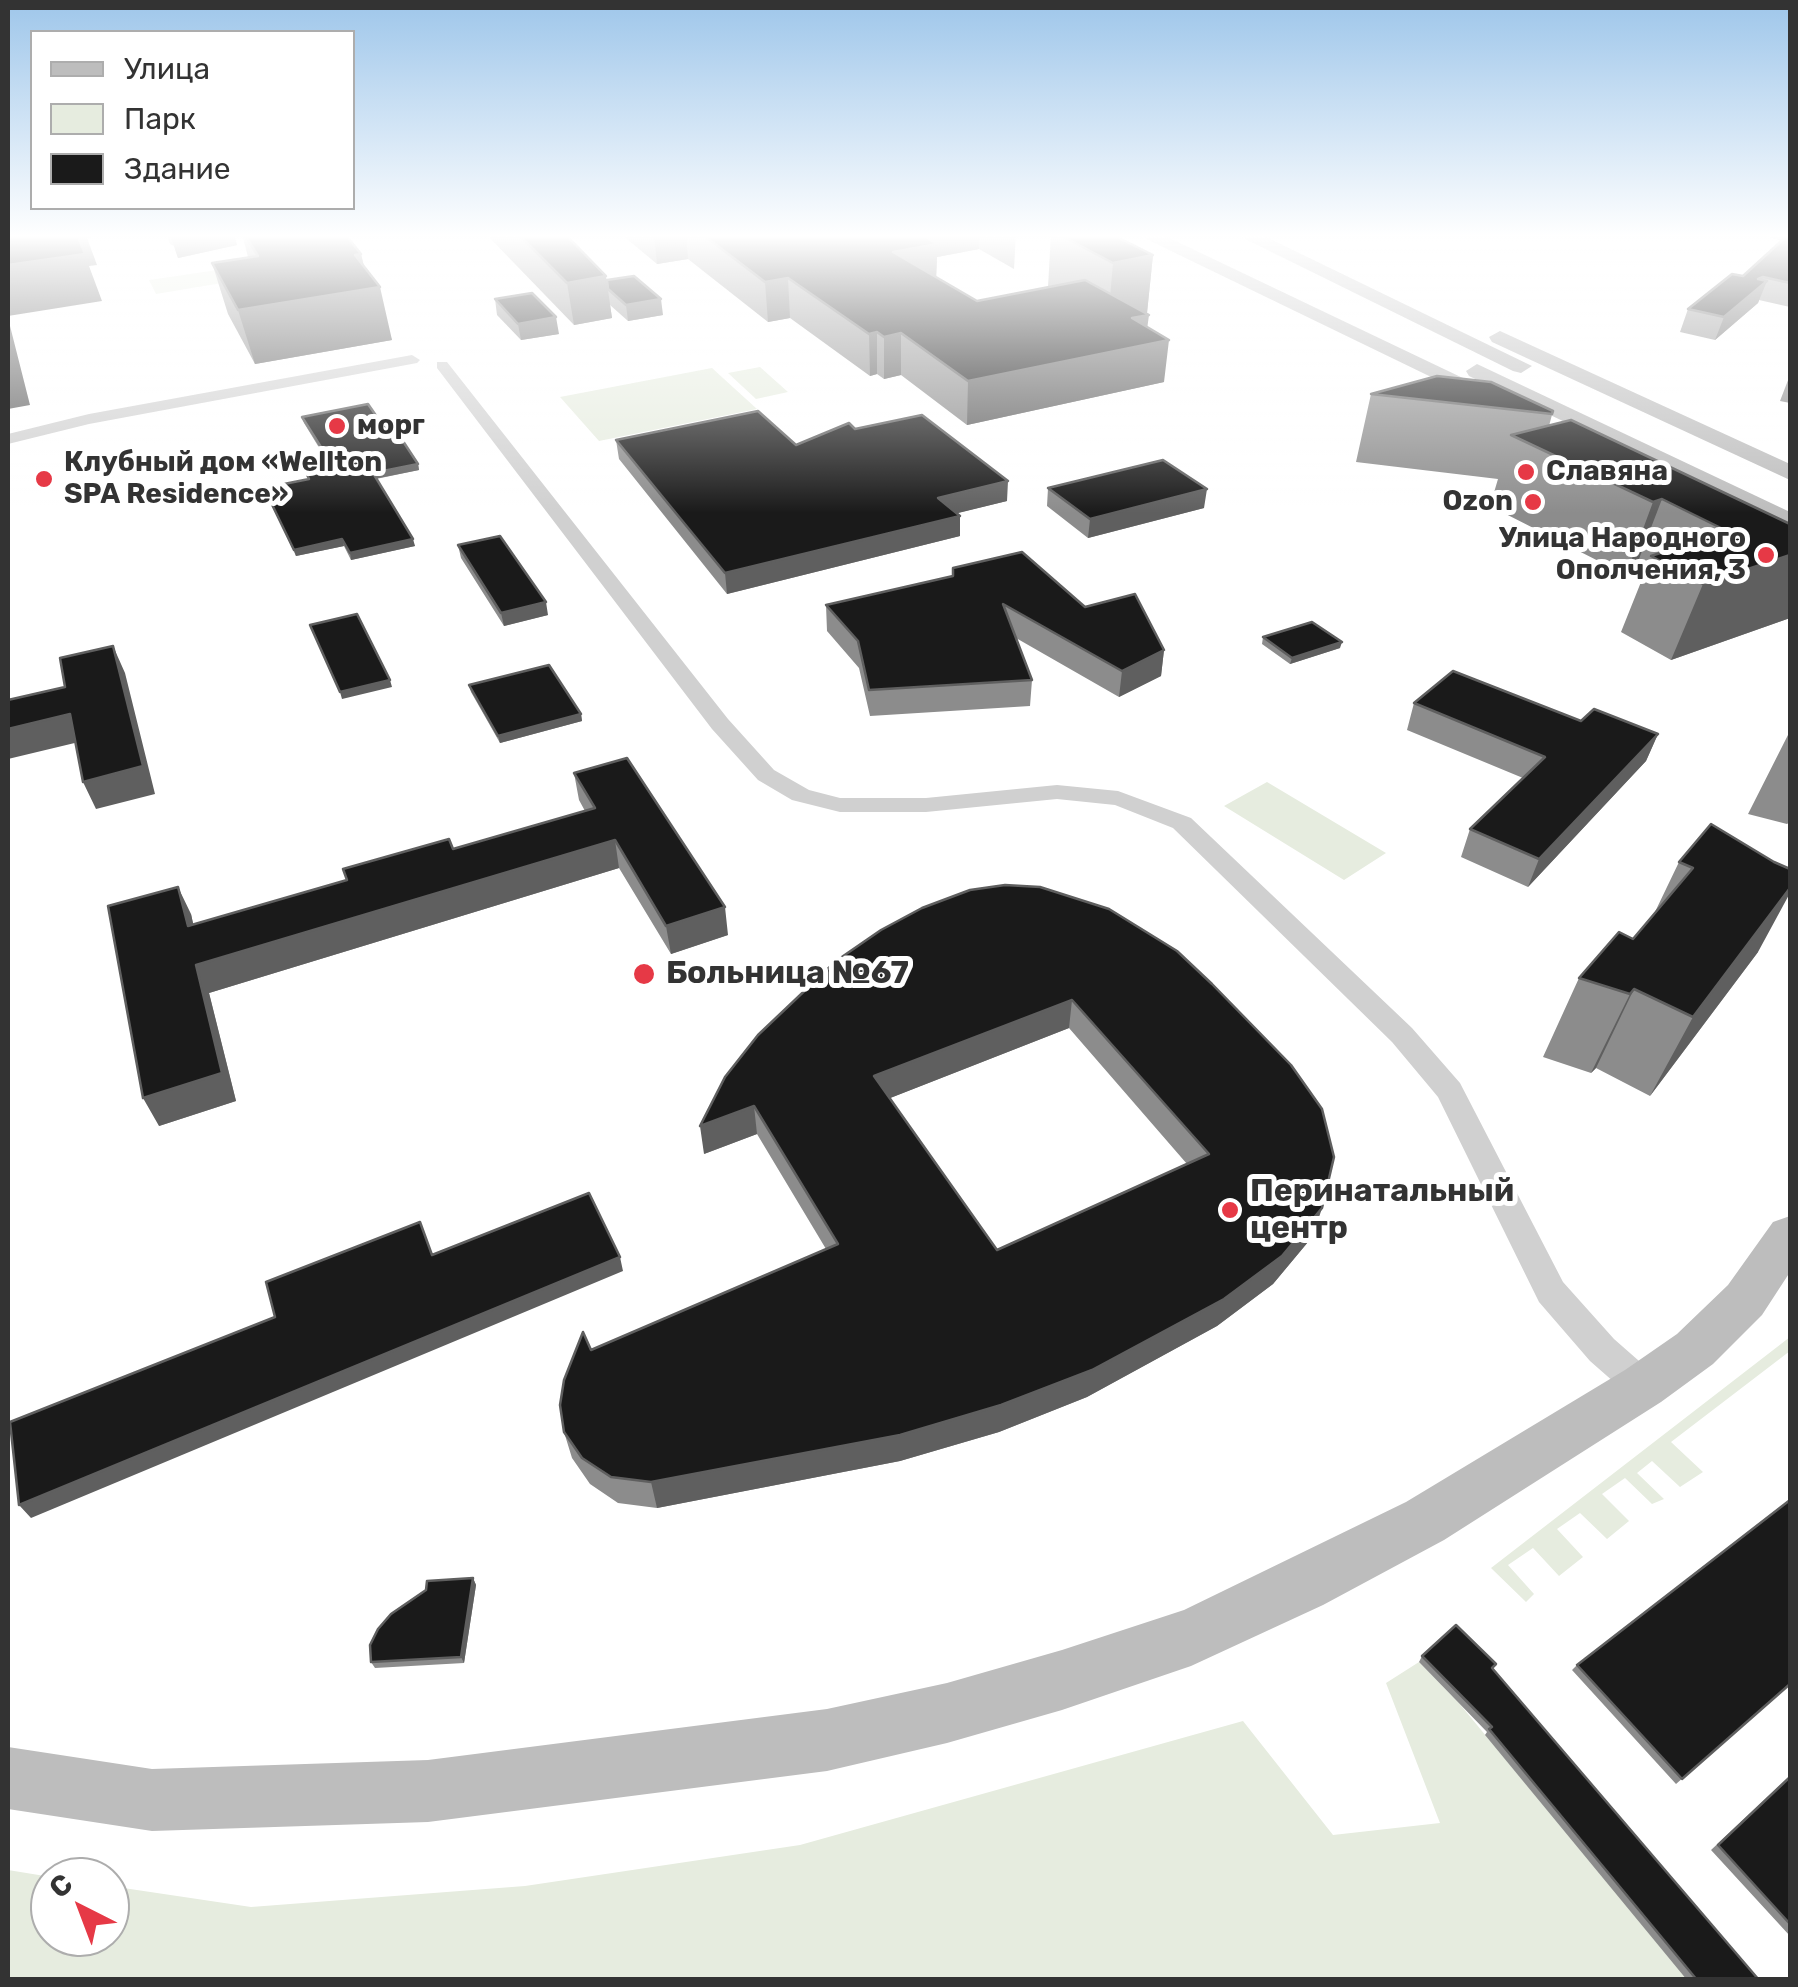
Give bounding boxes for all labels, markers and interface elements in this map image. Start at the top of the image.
legend [30,30,355,210]
text: Улица [124,51,210,87]
text: Парк [124,101,196,137]
text: Здание [124,151,231,187]
place label: морг [357,409,425,443]
marker: морг [326,415,348,437]
place label: Клубный дом «Wellton SPA Residence» [64,446,382,512]
place label: Славяна [1546,455,1668,489]
marker: Славяна [1515,461,1537,483]
marker: Клубный дом «Wellton SPA Residence» [33,468,55,490]
place label: Ozon [1443,485,1513,519]
marker: Ozon [1522,491,1544,513]
place label: Улица Народного Ополчения, 3 [1499,522,1746,588]
marker: Улица Народного Ополчения, 3 [1755,544,1777,566]
place label: Больница №67 [666,955,909,993]
marker: Больница №67 [631,961,657,987]
place label: Перинатальный центр [1250,1173,1514,1248]
marker: Перинатальный центр [1219,1199,1241,1221]
north arrow [30,1857,130,1957]
text: С [43,1867,79,1905]

